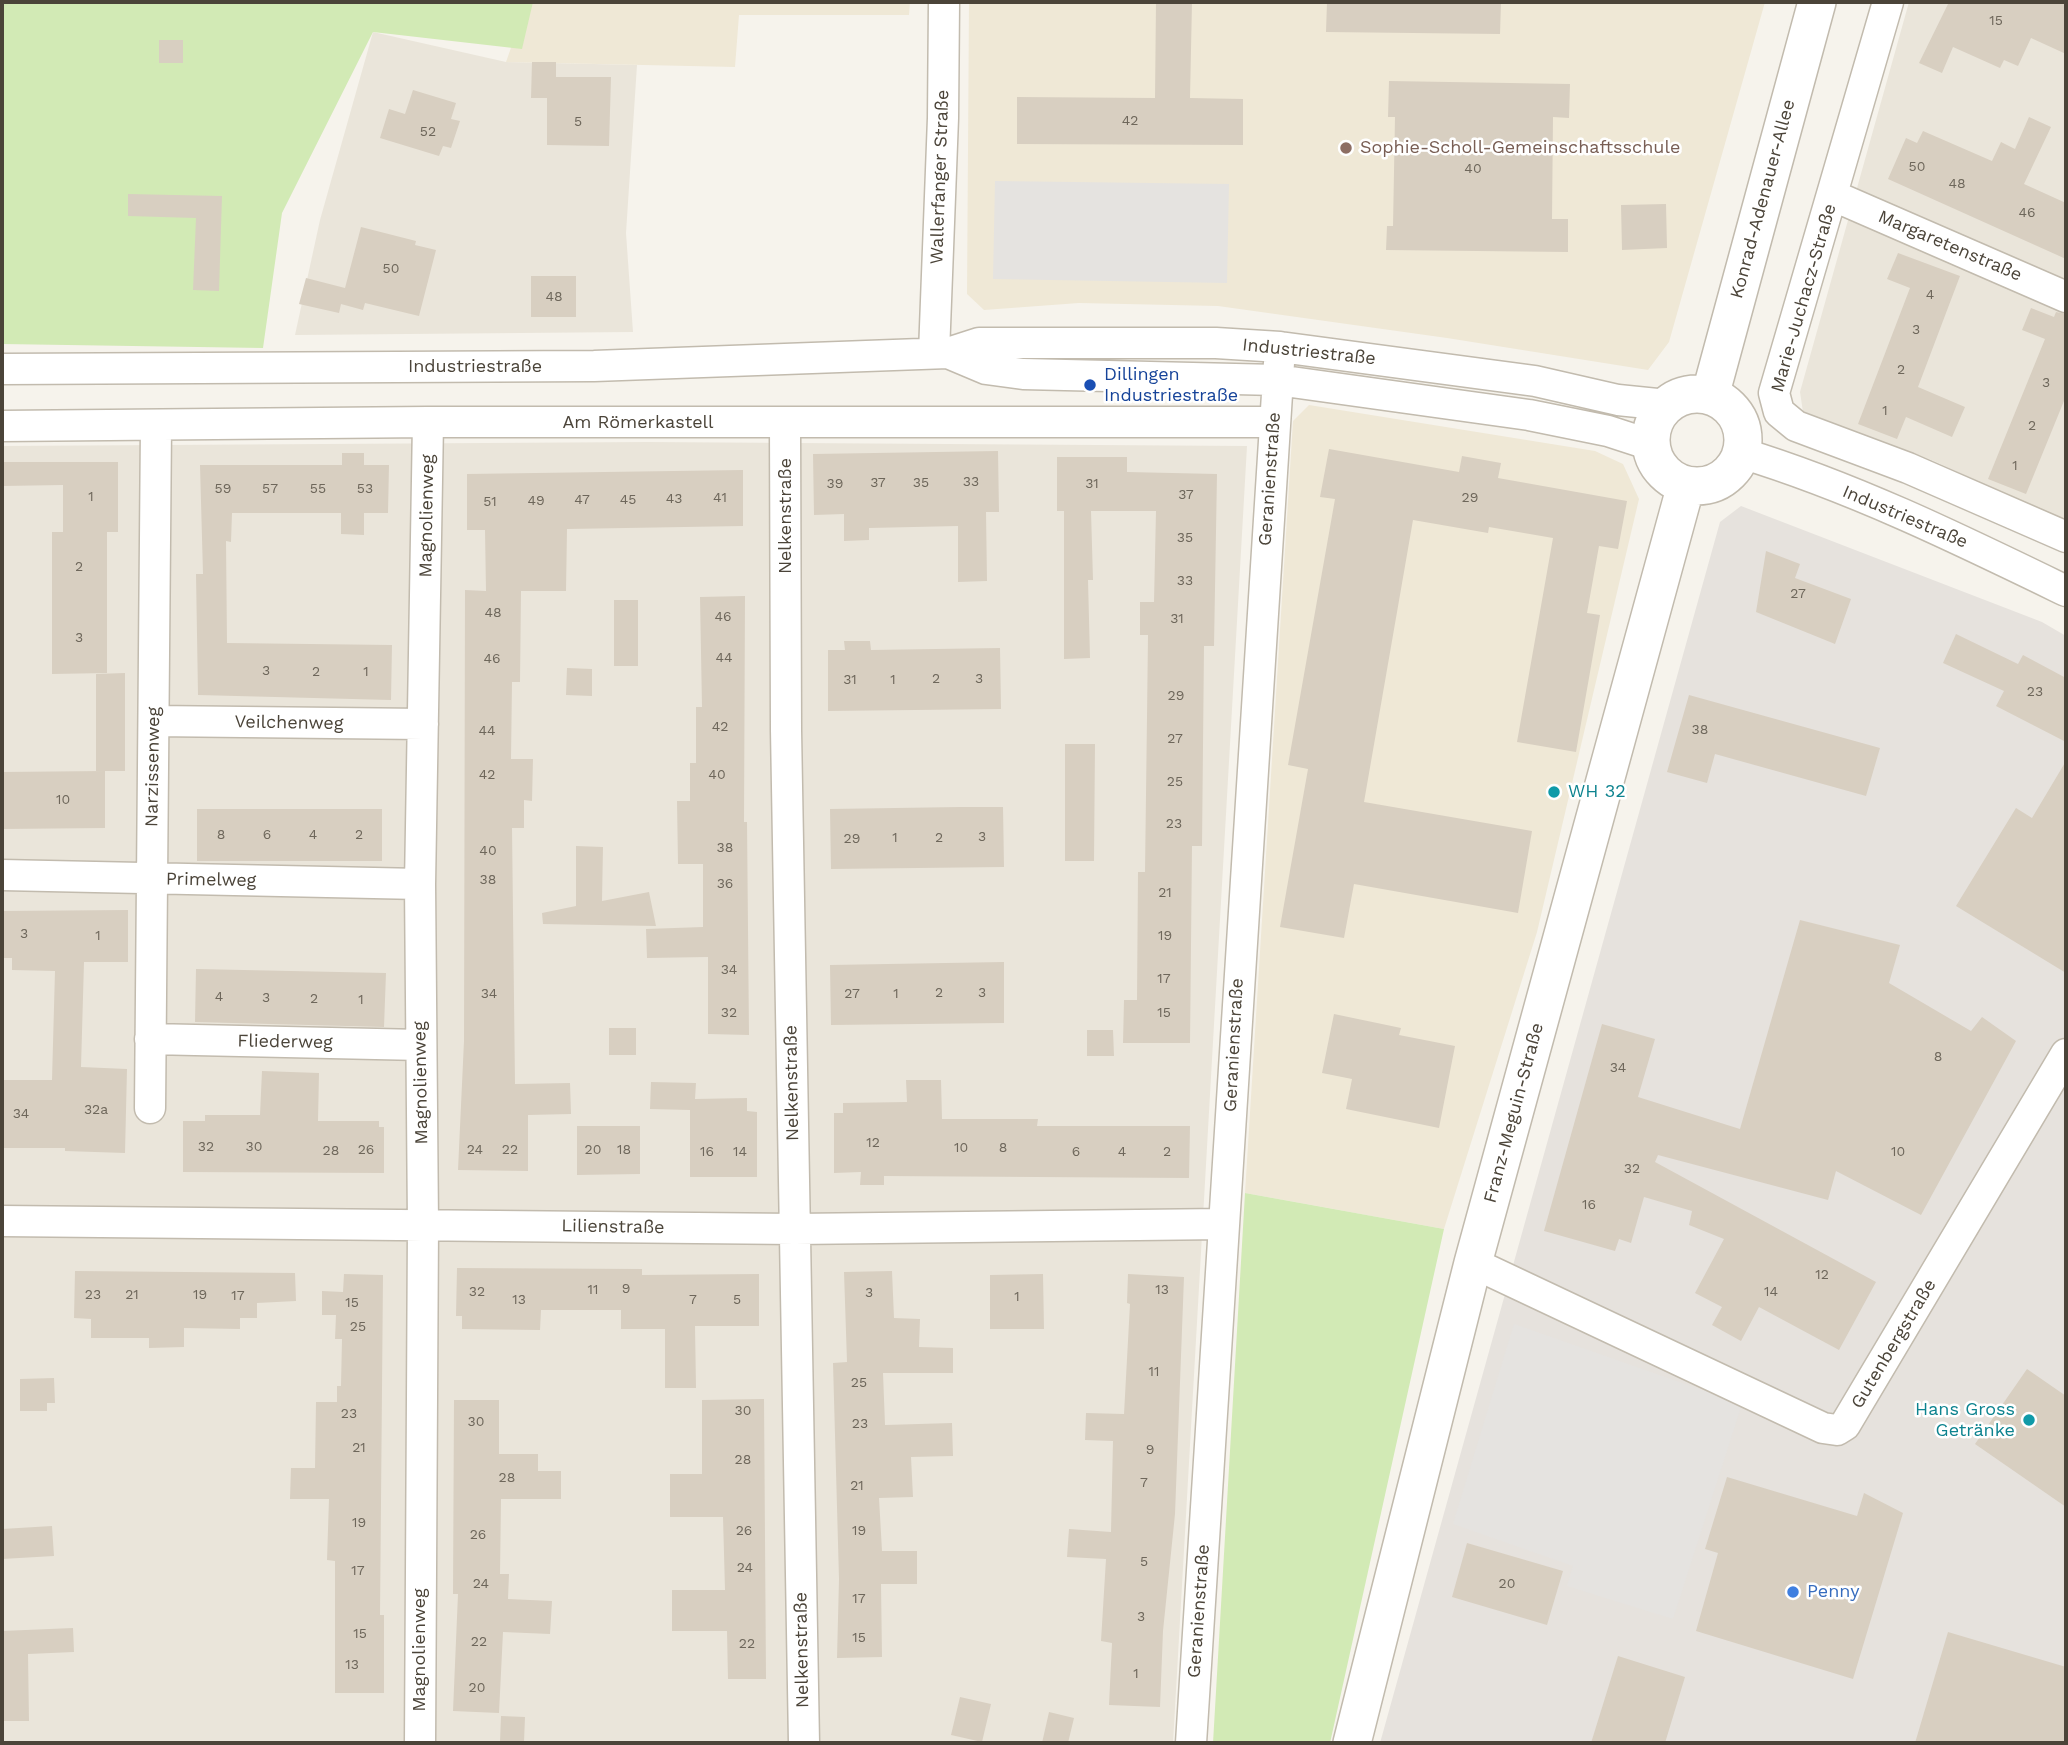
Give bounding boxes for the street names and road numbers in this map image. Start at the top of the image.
street label: Wallerfanger Straße [926,89,954,265]
street label: Konrad-Adenauer-Allee [1726,97,1800,301]
street label: Marie-Juchacz-Straße [1767,201,1841,395]
street label: Margaretenstraße [1875,206,2025,286]
street label: Industriestraße [1241,334,1377,370]
street label: Industriestraße [408,356,542,378]
street label: Geranienstraße [1255,411,1285,547]
street label: Am Römerkastell [562,412,714,434]
street label: Magnolienweg [415,454,439,578]
street label: Nelkenstraße [775,458,797,574]
street label: Industriestraße [1839,481,1971,553]
street label: Narzissenweg [141,707,165,827]
street label: Veilchenweg [234,711,344,735]
street label: Primelweg [166,868,256,892]
street label: Geranienstraße [1220,978,1248,1112]
street label: Magnolienweg [409,1021,433,1145]
street label: Franz-Meguin-Straße [1480,1021,1548,1205]
street label: Nelkenstraße [780,1025,804,1141]
street label: Fliederweg [237,1030,333,1054]
street label: Lilienstraße [561,1215,665,1239]
street label: Gutenbergstraße [1847,1275,1941,1413]
street label: Geranienstraße [1184,1543,1214,1679]
street label: Magnolienweg [409,1588,431,1712]
street label: Nelkenstraße [790,1592,814,1708]

